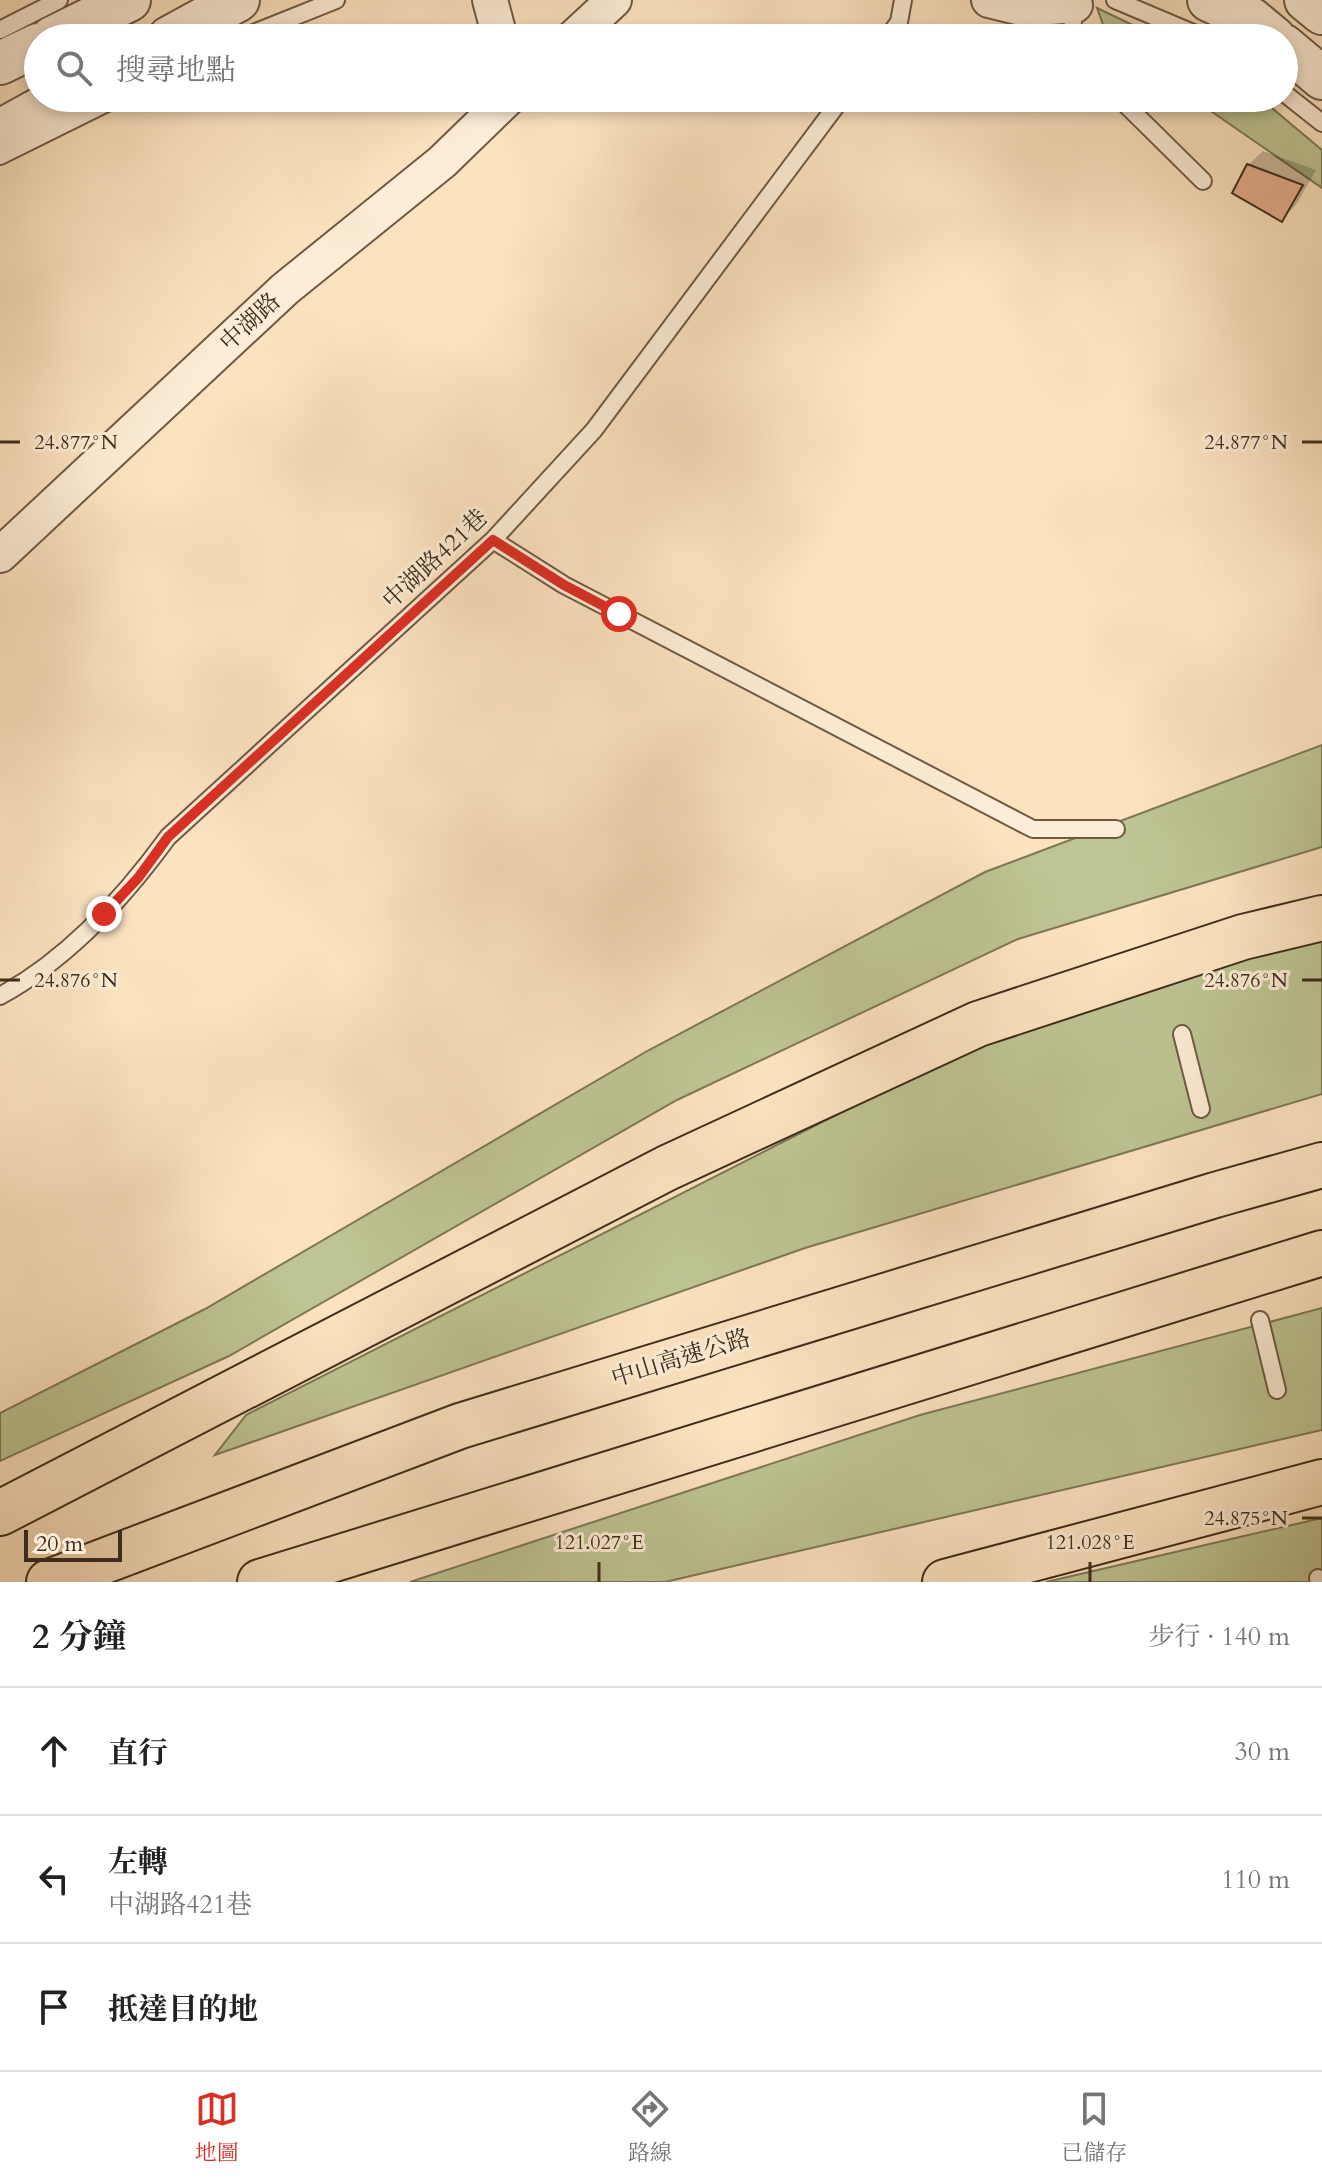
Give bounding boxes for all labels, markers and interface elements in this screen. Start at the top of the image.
search box [24,24,1298,112]
icon: search [52,46,96,90]
text: 搜尋地點 [116,50,236,91]
street label: 中湖路 [212,285,288,359]
text: 24.877°N [34,429,118,456]
text: 24.877°N [1204,429,1288,456]
street label: 中湖路421巷 [375,502,495,616]
route start [601,596,637,632]
route end [86,896,122,932]
text: 24.876°N [34,967,118,994]
text: 24.876°N [1204,967,1288,994]
street label: 中山高速公路 [607,1321,755,1395]
text: 24.875°N [1204,1505,1288,1532]
scale bar [24,1526,122,1562]
text: 20 m [36,1529,83,1559]
text: 121.027°E [554,1529,644,1556]
text: 121.028°E [1045,1529,1135,1556]
text: 2 分鐘 [32,1614,127,1660]
text: 步行 · 140 m [1149,1619,1290,1654]
icon: ahead [32,1729,76,1773]
text: 直行 [108,1733,168,1774]
text: 30 m [1234,1734,1290,1769]
text: 左轉 [108,1842,168,1883]
icon: left [32,1857,76,1901]
text: 110 m [1221,1862,1290,1897]
text: 中湖路421巷 [108,1887,252,1922]
icon: arrive [32,1985,76,2029]
text: 抵達目的地 [108,1989,258,2030]
tab: 地圖 [195,2087,239,2168]
tab: 路線 [628,2087,672,2168]
tab: 已儲存 [1061,2087,1127,2168]

